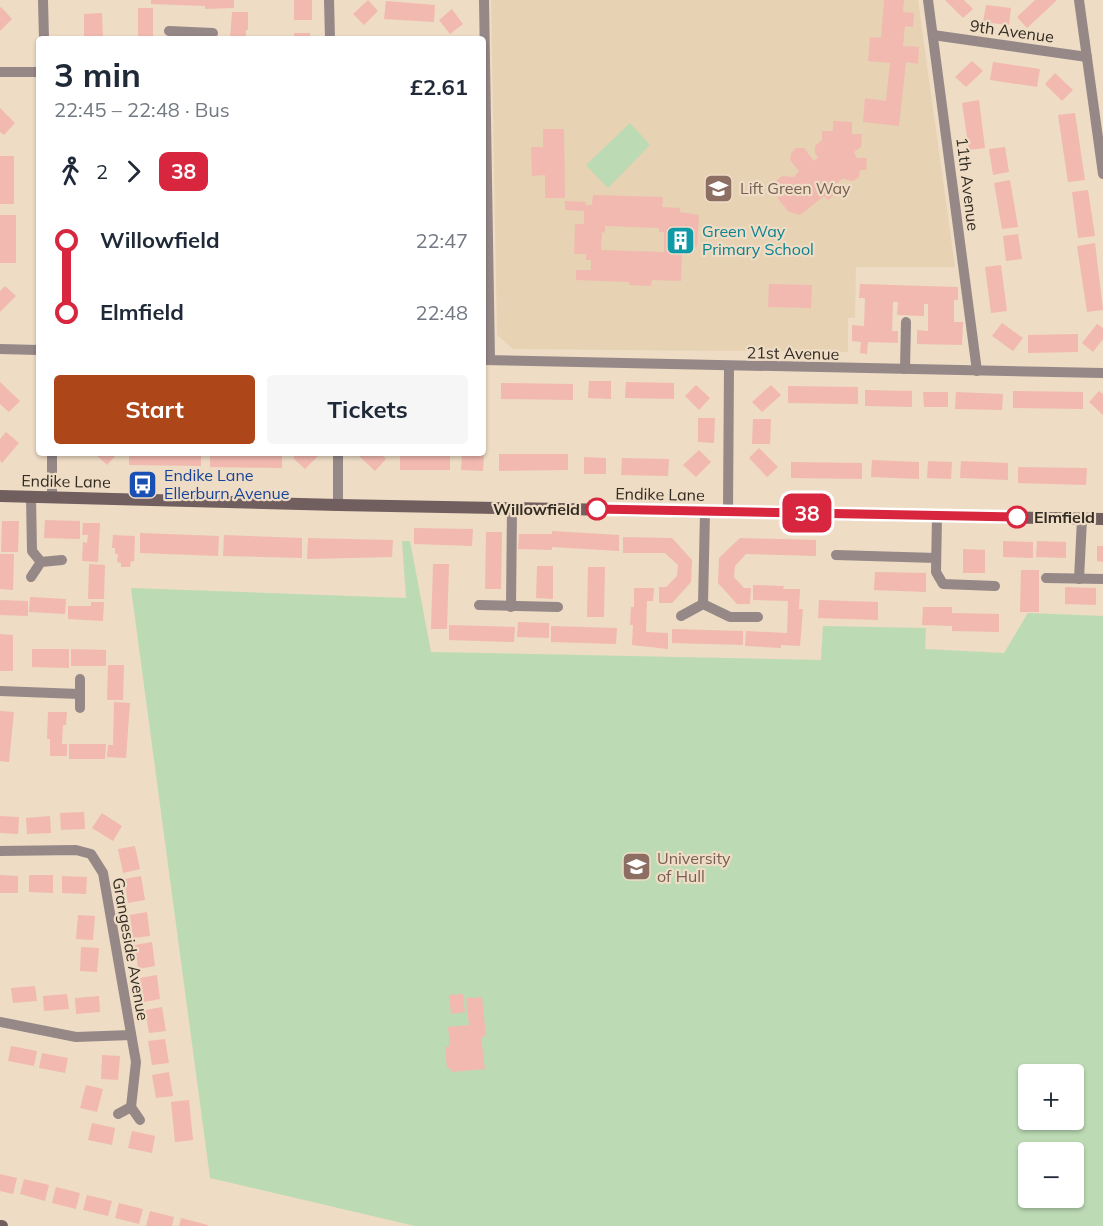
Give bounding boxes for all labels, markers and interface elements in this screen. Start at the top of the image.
street label: 9th Avenue [969,15,1055,47]
text: 3 min [54,54,141,95]
text: £2.61 [410,73,468,101]
text: 22:45 – 22:48 · Bus [54,97,230,122]
street label: 11th Avenue [952,136,984,232]
icon: walk [54,155,87,188]
icon: forward [117,155,150,188]
text: 38 [171,158,196,184]
text: 2 [96,159,108,184]
school or university icon: Lift Green Way [703,172,735,204]
place label: Lift Green Way [740,178,851,198]
place label: Green Way Primary School [702,221,814,259]
building icon: Green Way Primary School [665,224,697,256]
text: Willowfield [100,226,220,254]
text: 22:47 [415,228,468,253]
text: Elmfield [100,298,184,326]
text: 22:48 [415,300,468,325]
street label: 21st Avenue [747,342,839,364]
button: Start [54,375,255,444]
button: Tickets [267,375,468,444]
place label: Endike Lane Ellerburn Avenue [164,465,289,503]
bus stop icon: Endike Lane Ellerburn Avenue [127,468,159,500]
street label: Endike Lane [21,470,111,492]
street label: Endike Lane [615,483,705,505]
line badge: 38 [780,494,834,532]
marker: Willowfield [586,498,608,520]
place label: Willowfield [493,499,580,519]
text: 38 [794,500,820,526]
marker: Elmfield [1006,506,1028,528]
place label: Elmfield [1034,507,1095,527]
place label: University of Hull [657,848,731,886]
school or university icon: University of Hull [620,851,652,883]
street label: Grangeside Avenue [109,876,153,1022]
map controls [1018,1064,1084,1208]
button: + [1018,1064,1084,1130]
button: − [1018,1142,1084,1208]

